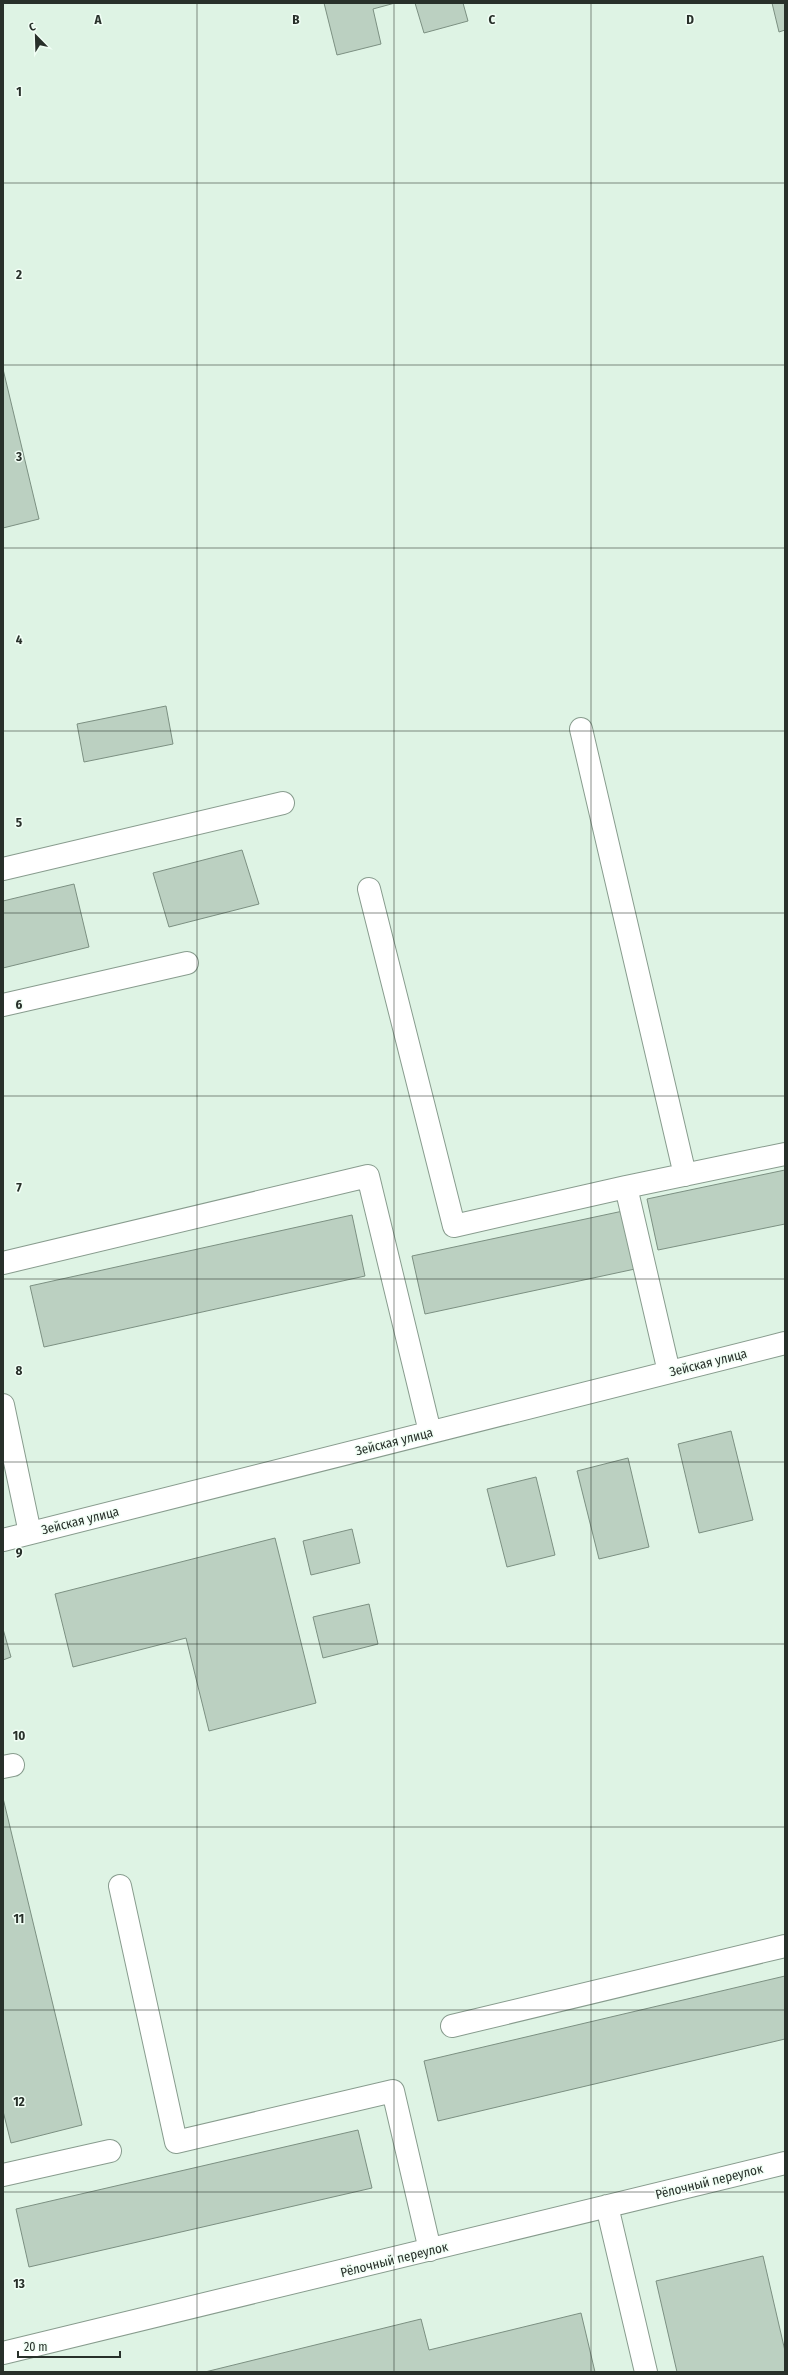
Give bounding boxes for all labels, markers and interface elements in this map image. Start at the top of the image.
text: A [93,12,102,27]
text: B [292,12,300,27]
text: C [489,12,496,27]
text: D [686,12,694,27]
north arrow [16,16,56,56]
text: С [27,20,38,34]
text: 1 [16,84,22,99]
text: 2 [15,267,22,282]
text: 3 [15,449,22,464]
text: 4 [16,632,23,647]
text: 5 [16,815,22,830]
text: 6 [16,997,23,1012]
text: 7 [16,1180,22,1195]
street label: Зейская улица [668,1346,748,1379]
text: 8 [16,1363,23,1378]
street label: Зейская улица [354,1425,434,1458]
street label: Зейская улица [40,1504,120,1537]
text: 9 [16,1545,23,1560]
text: 10 [13,1728,25,1743]
text: 11 [14,1911,24,1926]
text: 12 [13,2094,25,2109]
street label: Рёлочный переулок [654,2161,764,2202]
street label: Рёлочный переулок [339,2239,449,2280]
text: 13 [13,2276,25,2291]
scale bar [18,2333,120,2359]
text: 20 m [24,2340,48,2354]

